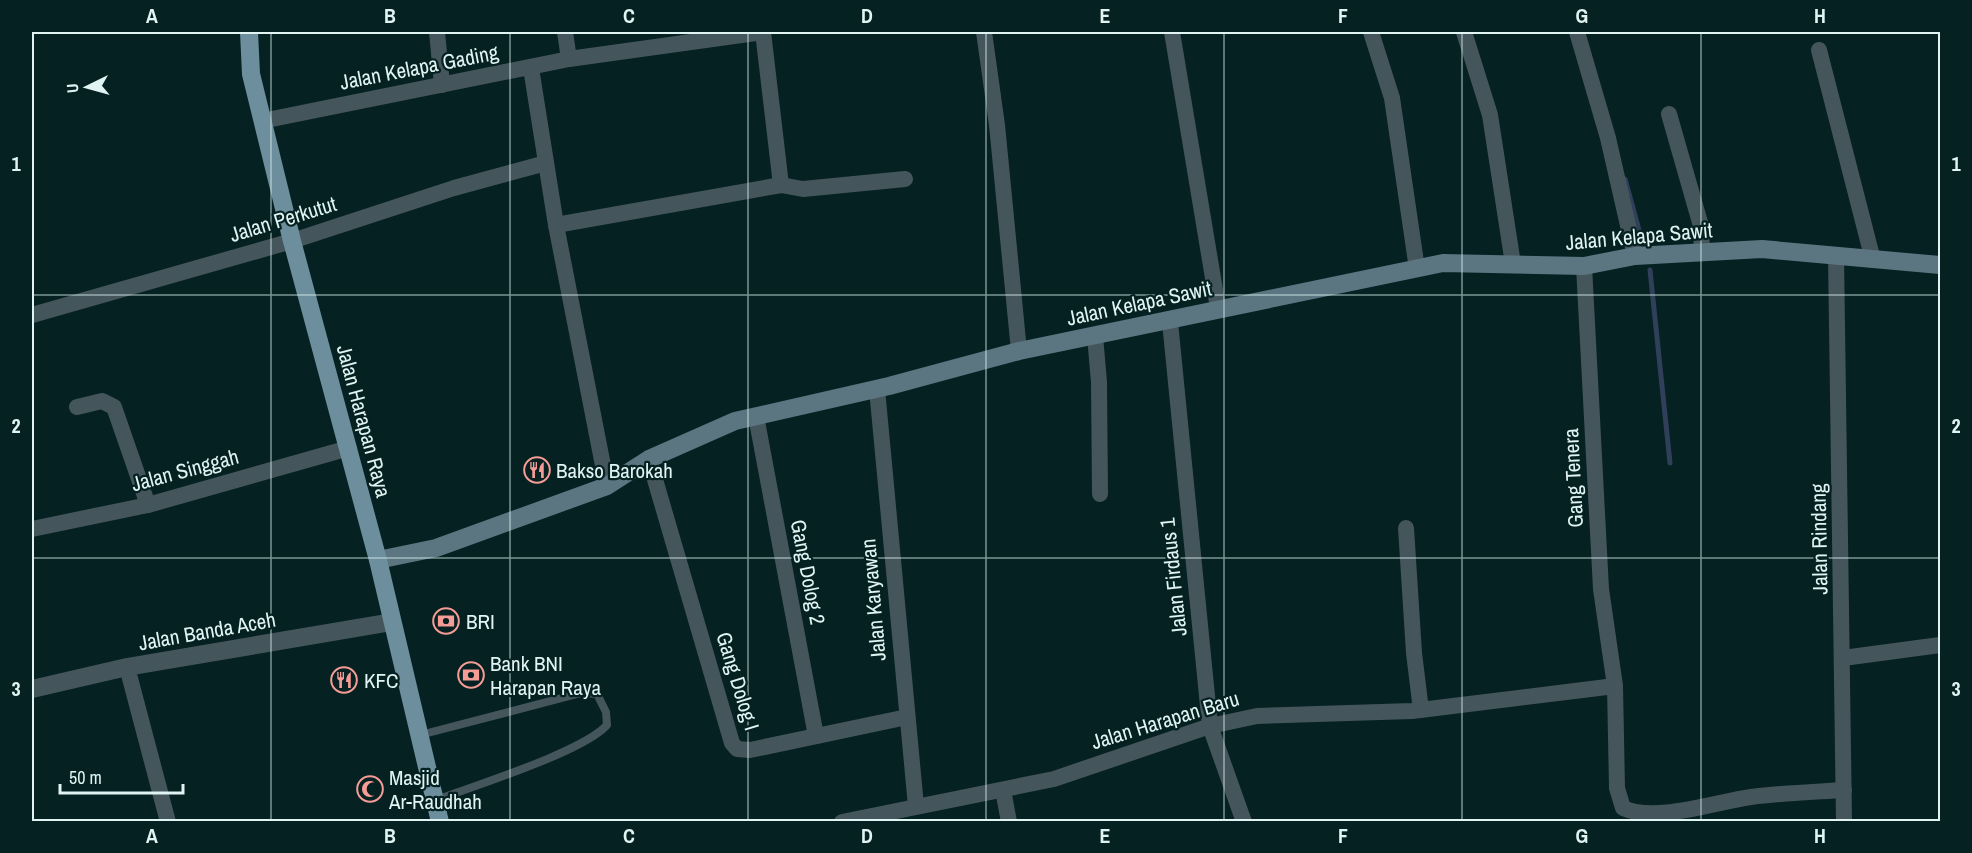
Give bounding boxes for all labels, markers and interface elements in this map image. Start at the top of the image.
text: A [146,2,158,29]
text: B [384,2,396,29]
text: C [623,2,635,29]
text: D [861,2,873,29]
text: E [1100,2,1111,29]
text: F [1338,2,1348,29]
text: G [1576,2,1588,29]
text: H [1814,2,1826,29]
street label: Jalan Kelapa Gading [337,37,501,97]
north arrow [57,57,117,117]
text: U [61,83,83,94]
text: 1 [11,150,21,177]
text: 1 [1951,150,1961,177]
street label: Jalan Perkutut [226,189,340,249]
street label: Jalan Kelapa Sawit [1564,215,1714,257]
street label: Jalan Kelapa Sawit [1064,273,1214,333]
street label: Jalan Harapan Raya [330,341,398,501]
text: 2 [11,412,21,439]
text: 2 [1951,412,1961,439]
street label: Gang Tenera [1556,427,1590,528]
street label: Jalan Singgah [128,442,242,498]
restaurant icon: Bakso Barokah [522,455,552,485]
place label: Bakso Barokah [556,456,673,485]
street label: Jalan Rindang [1804,483,1834,595]
street label: Jalan Firdaus 1 [1152,516,1194,638]
street label: Gang Dolog 2 [784,517,832,627]
street label: Jalan Karyawan [853,538,893,662]
street label: Jalan Banda Aceh [136,605,278,657]
bank icon: BRI [431,606,461,636]
place label: BRI [466,607,495,636]
street label: Gang Dolog I [709,628,767,734]
place label: Bank BNI Harapan Raya [490,649,601,702]
bank icon: Bank BNI Harapan Raya [456,660,486,690]
restaurant icon: KFC [329,665,359,695]
place label: KFC [364,666,398,695]
text: 3 [11,675,21,702]
text: 3 [1951,675,1961,702]
street label: Jalan Harapan Baru [1088,684,1242,756]
scale bar [60,757,183,795]
place label: Masjid Ar-Raudhah [388,763,482,816]
text: 50 m [69,765,102,790]
mosque icon: Masjid Ar-Raudhah [355,774,385,804]
text: A [146,822,158,849]
text: B [384,822,396,849]
text: C [623,822,635,849]
text: D [861,822,873,849]
text: E [1100,822,1111,849]
text: F [1338,822,1348,849]
text: G [1576,822,1588,849]
text: H [1814,822,1826,849]

